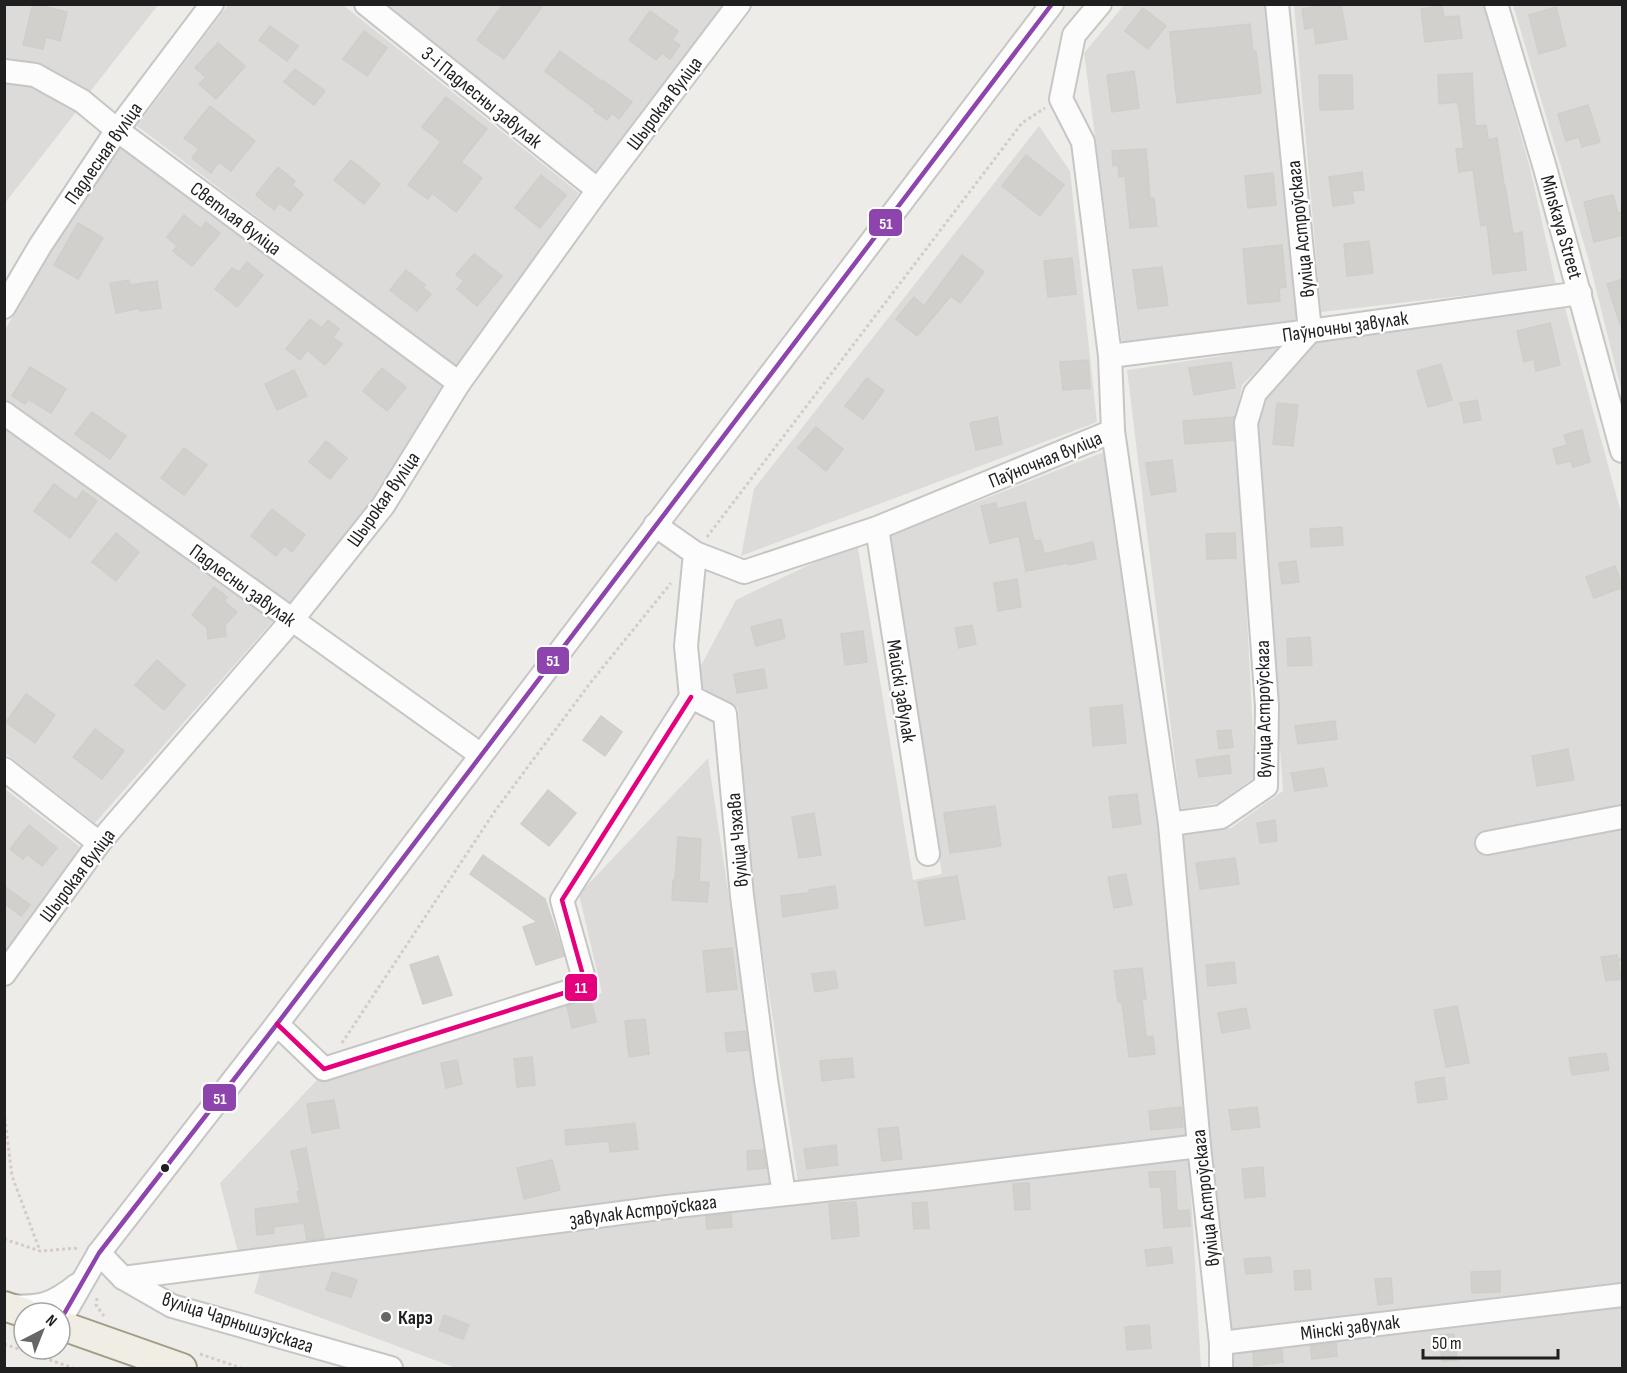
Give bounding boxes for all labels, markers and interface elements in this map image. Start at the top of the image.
street label: 3-і Падлесны завулак [416,42,547,154]
street label: Шырокая вуліца [622,52,708,155]
street label: Падлесная вуліца [60,98,148,209]
street label: вуліца Астроўскага [1282,159,1320,299]
street label: Minskaya Street [1535,173,1587,282]
street label: Светлая вуліца [185,177,286,261]
line badge: 51 [868,208,903,237]
text: 51 [879,215,893,234]
street label: Паўночны завулак [1281,306,1410,348]
street label: Паўночная вуліца [985,426,1106,494]
street label: Шырокая вуліца [342,447,425,552]
street label: Падлесны завулак [185,539,301,633]
street label: Майскі завулак [881,638,921,745]
street label: вуліца Астроўскага [1251,640,1277,778]
line badge: 51 [536,646,570,675]
text: 51 [546,652,560,671]
street label: вуліца Чэхава [722,792,754,888]
street label: Шырокая вуліца [35,824,121,927]
line badge: 11 [564,973,598,1002]
text: 11 [575,979,588,998]
line badge: 51 [202,1083,237,1112]
text: 51 [213,1090,227,1109]
street label: вуліца Астроўскага [1187,1128,1225,1268]
unlabelled marker [159,1162,171,1174]
street label: завулак Астроўскага [568,1190,718,1232]
street label: вуліца Чарнышэўскага [159,1287,316,1359]
north arrow [12,1301,72,1361]
place label: Карэ [398,1306,433,1330]
marker: Карэ [379,1310,393,1324]
street label: Мінскі завулак [1299,1310,1402,1346]
text: N [42,1311,61,1331]
scale bar [1423,1322,1558,1360]
text: 50 m [1432,1333,1462,1354]

